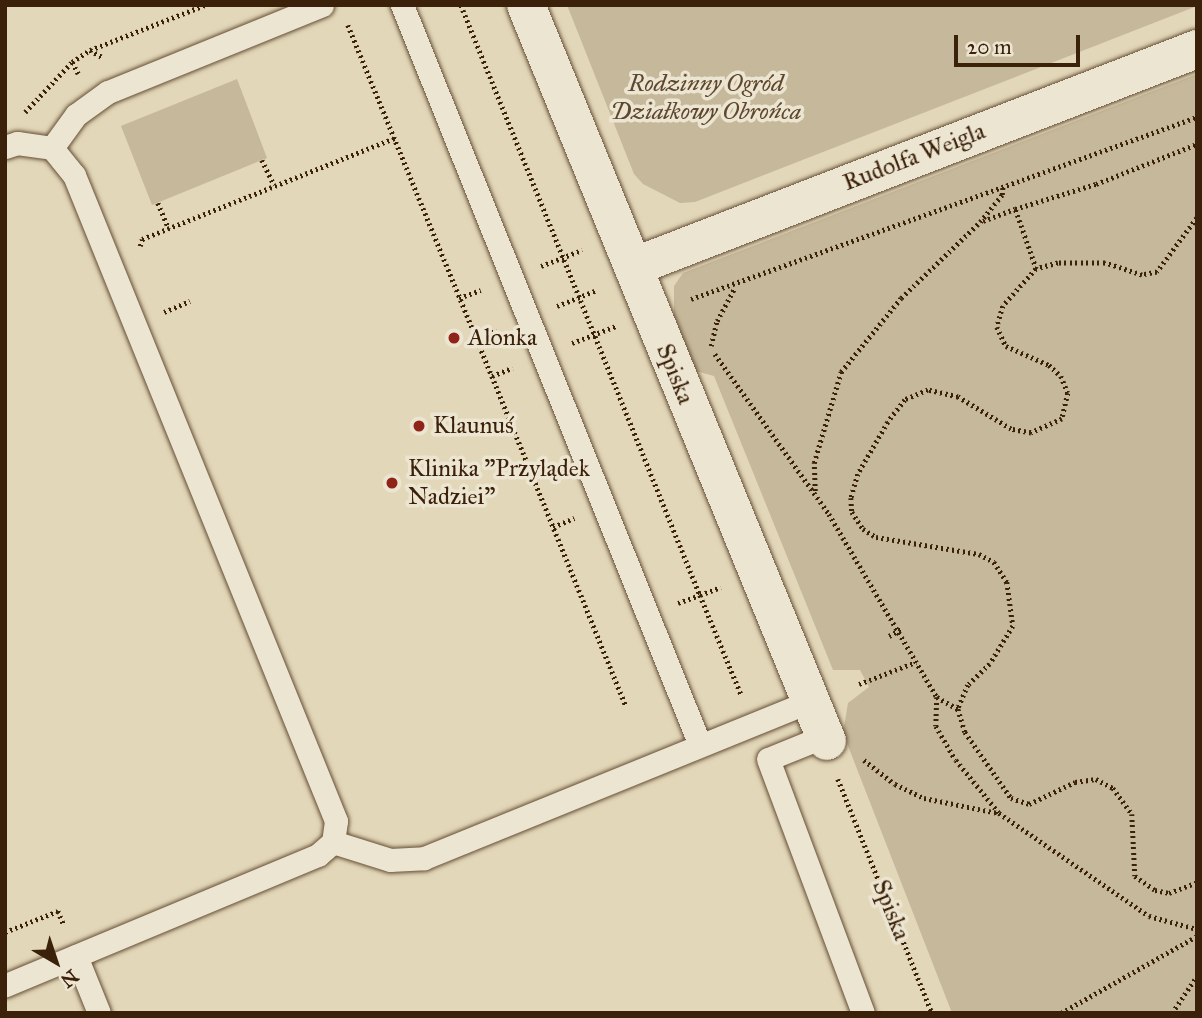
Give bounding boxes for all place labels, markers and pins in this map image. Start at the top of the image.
place label: Alonka [468,324,537,352]
marker: Alonka [446,330,462,346]
place label: Klaunuś [433,412,514,440]
marker: Klaunuś [411,418,427,434]
place label: Klinika "Przylądek Nadziei" [408,455,590,511]
marker: Klinika "Przylądek Nadziei" [382,473,402,493]

